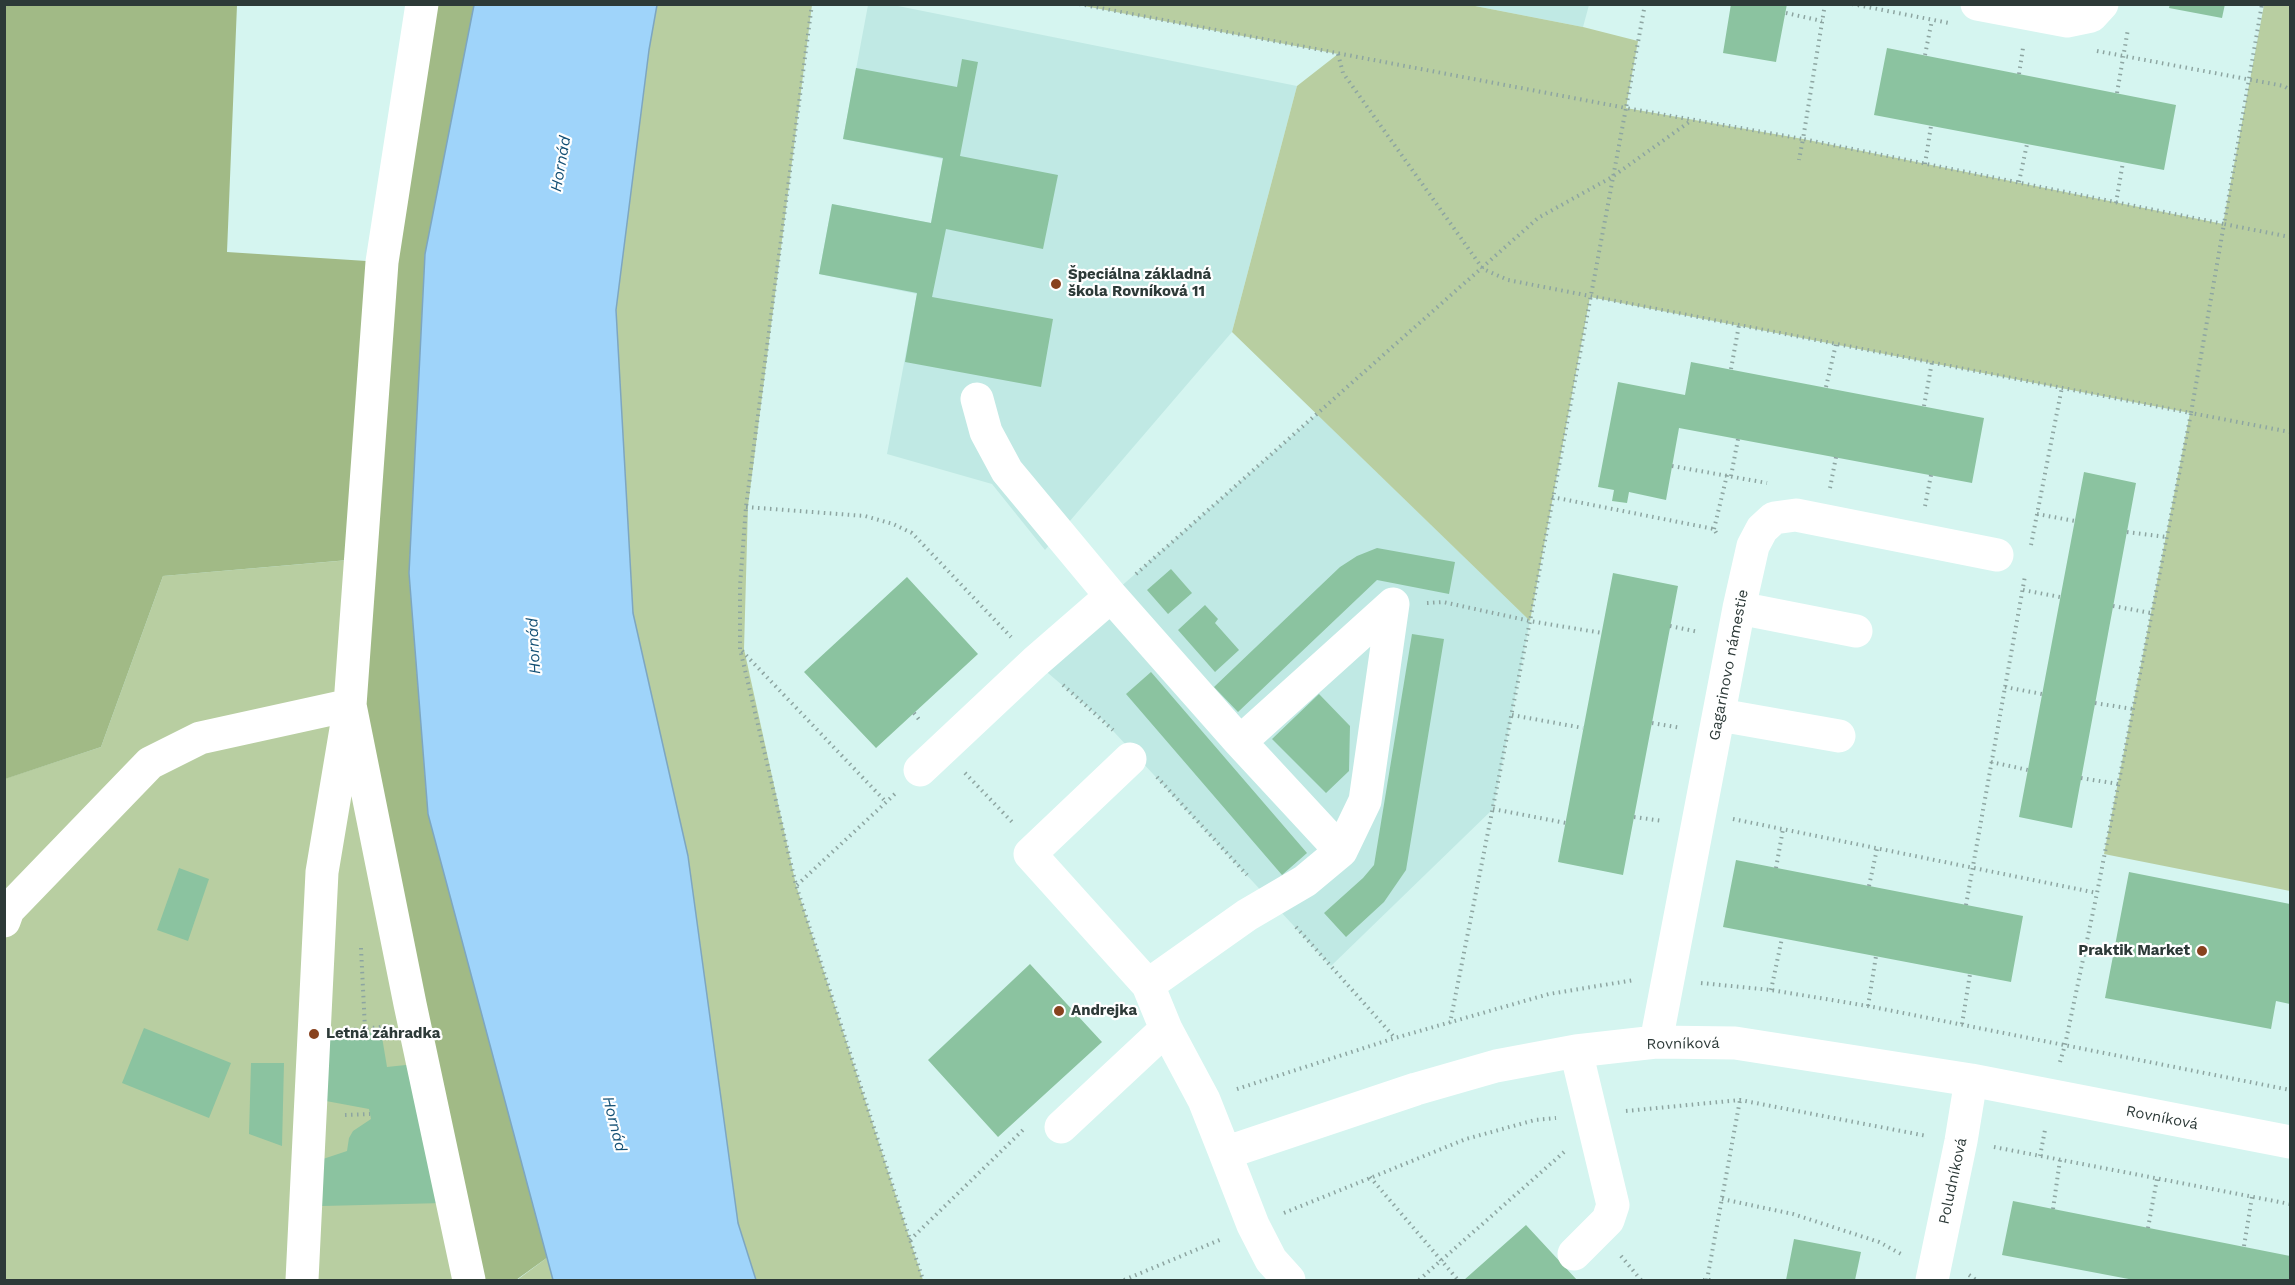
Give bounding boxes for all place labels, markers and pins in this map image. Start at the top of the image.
place label: Špeciálna základná škola Rovníková 11 [1068,266,1211,301]
marker: Špeciálna základná škola Rovníková 11 [1049,277,1063,291]
place label: Praktik Market [2078,942,2190,960]
marker: Praktik Market [2195,944,2209,958]
place label: Andrejka [1071,1002,1137,1020]
marker: Andrejka [1052,1004,1066,1018]
place label: Letná záhradka [326,1025,440,1043]
marker: Letná záhradka [307,1027,321,1041]

